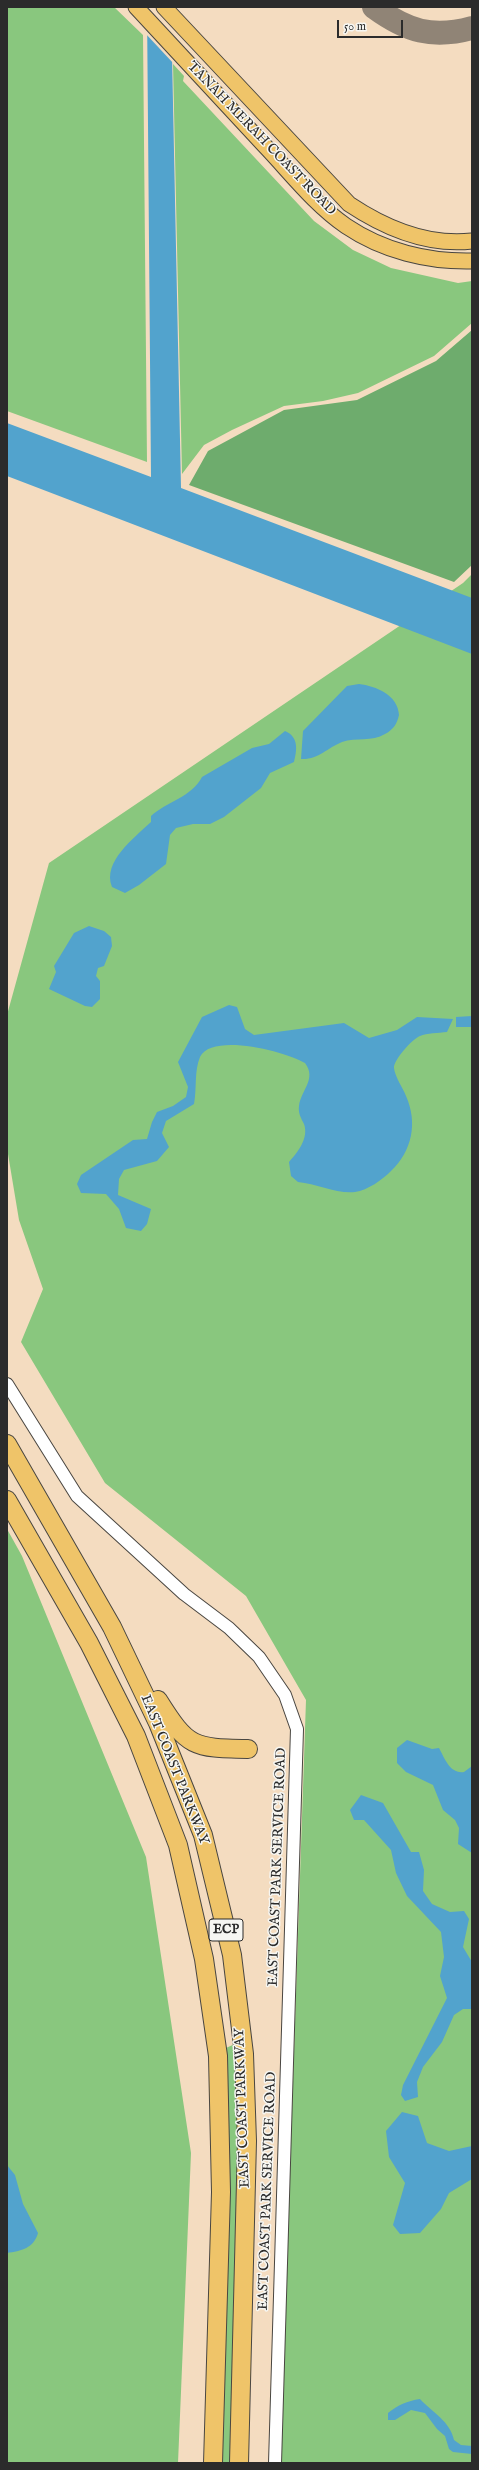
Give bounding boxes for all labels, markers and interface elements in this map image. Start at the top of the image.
scale bar [339,12,405,38]
text: 50 m [344,19,366,34]
street label: TANAH MERAH COAST ROAD [183,59,339,219]
street label: EAST COAST PARKWAY [136,1693,212,1847]
street label: EAST COAST PARK SERVICE ROAD [265,1747,291,1987]
road number: ECP [209,1919,243,1941]
street label: EAST COAST PARKWAY [232,2028,254,2188]
street label: EAST COAST PARK SERVICE ROAD [255,2071,281,2311]

